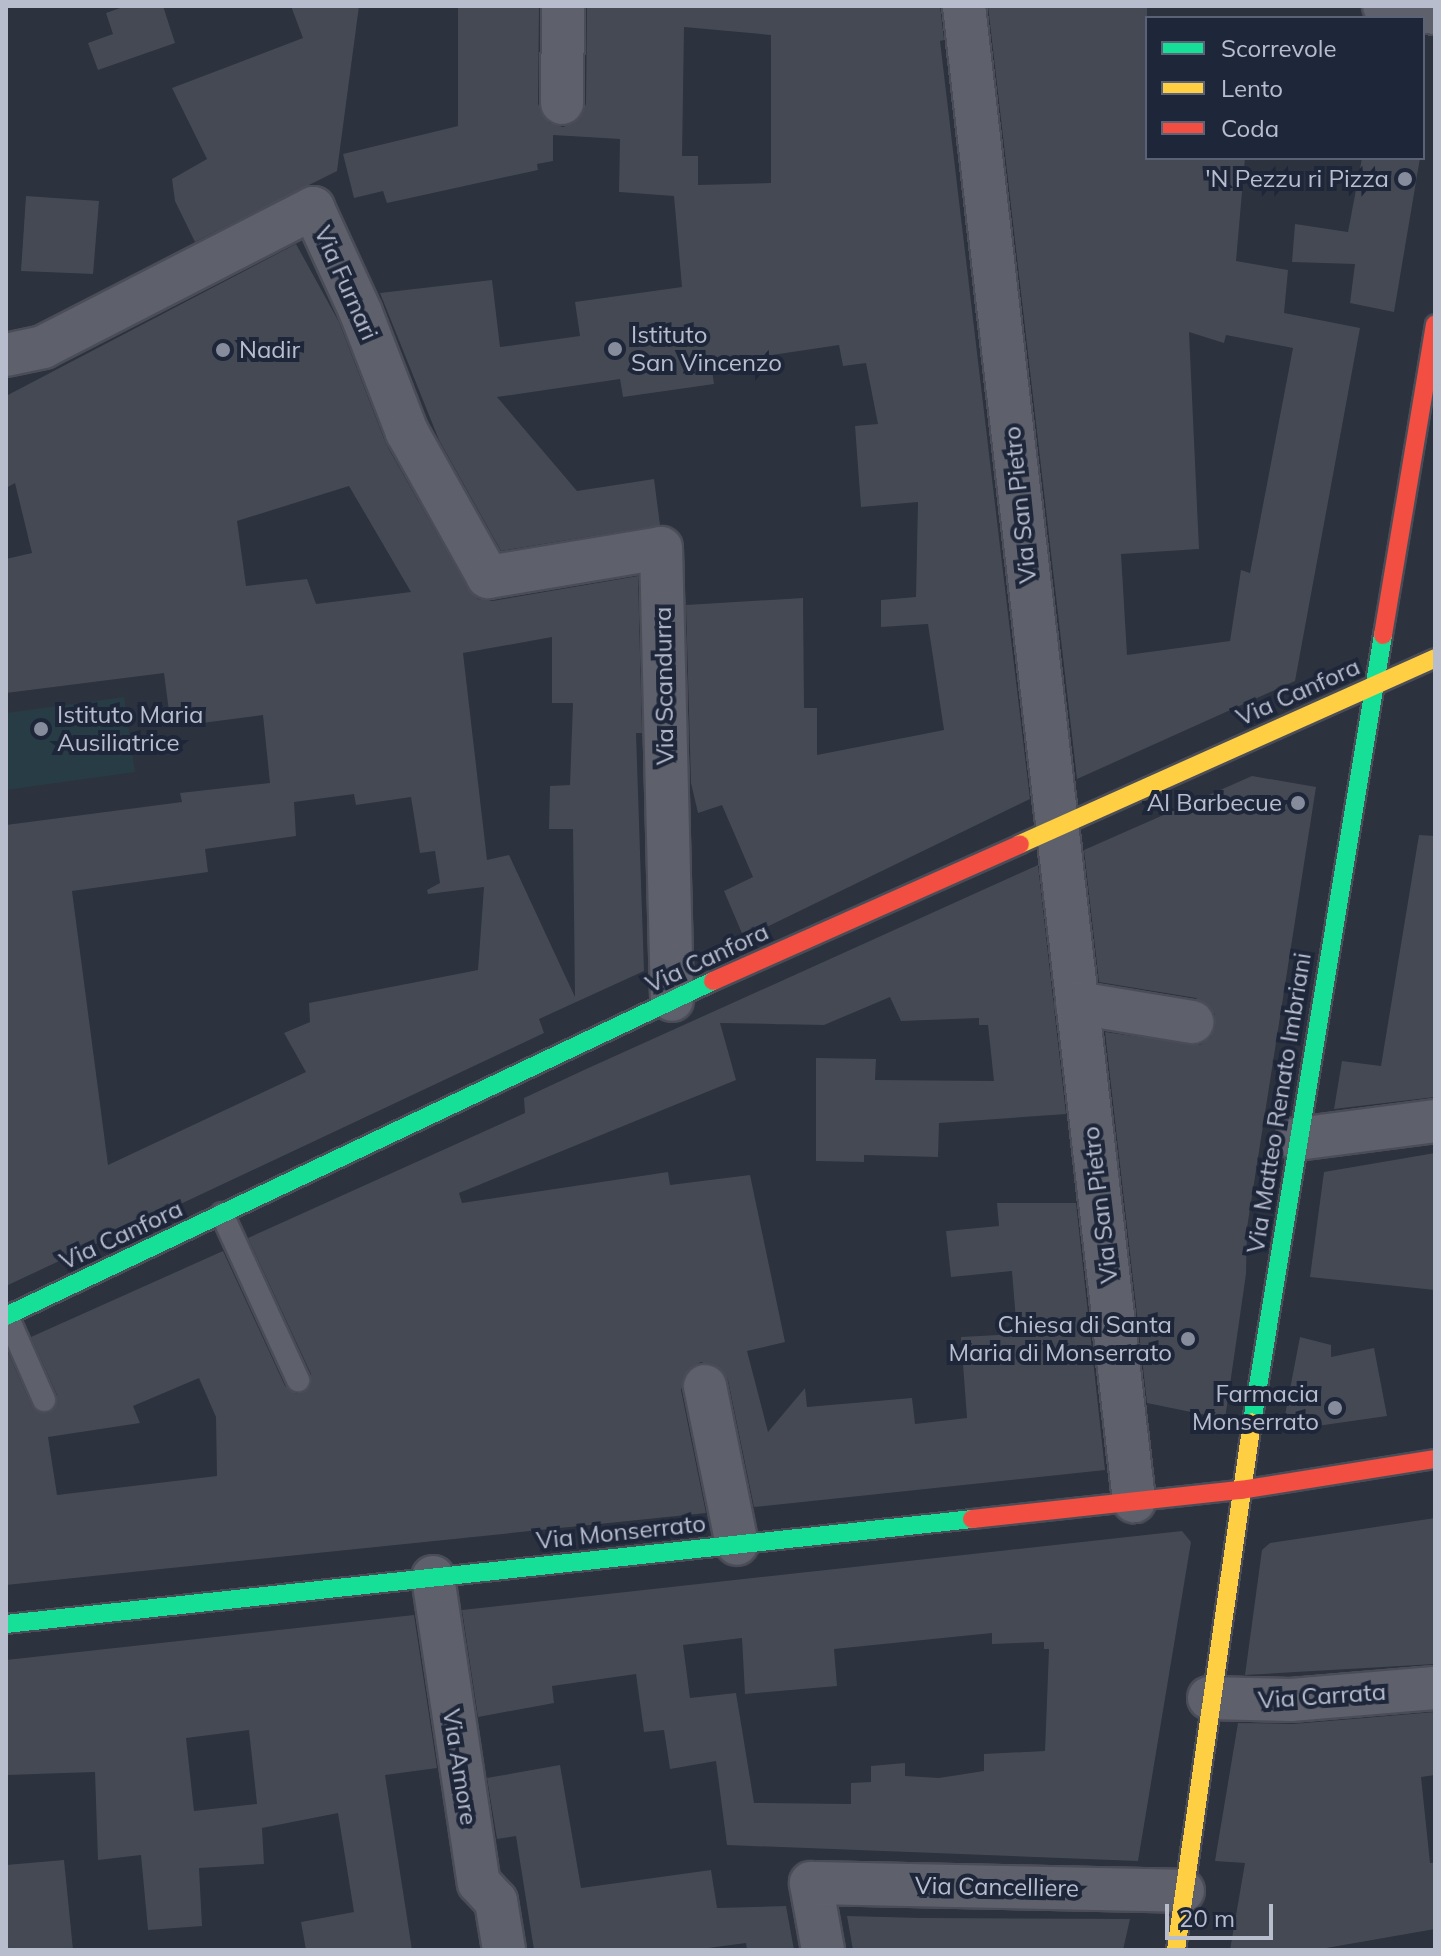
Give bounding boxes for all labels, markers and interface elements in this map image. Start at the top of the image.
legend [1145,16,1425,160]
text: Scorrevole [1221,33,1337,63]
text: Lento [1221,73,1283,103]
text: Coda [1221,113,1279,143]
place label: 'N Pezzu ri Pizza [1205,165,1389,193]
marker: 'N Pezzu ri Pizza [1396,170,1414,188]
street label: Via Furnari [308,222,384,344]
place label: Istituto San Vincenzo [631,321,782,377]
place label: Nadir [239,336,300,364]
marker: Istituto San Vincenzo [606,340,624,358]
marker: Nadir [214,341,232,359]
street label: Via San Pietro [997,425,1043,585]
street label: Via Scandurra [648,607,680,765]
street label: Via Canfora [1232,652,1364,732]
place label: Istituto Maria Ausiliatrice [57,701,203,757]
marker: Istituto Maria Ausiliatrice [32,720,50,738]
place label: Al Barbecue [1147,789,1282,817]
marker: Al Barbecue [1289,794,1307,812]
street label: Via Canfora [641,917,773,999]
street label: Via Matteo Renato Imbriani [1241,951,1317,1255]
street label: Via San Pietro [1076,1125,1124,1285]
street label: Via Canfora [55,1194,187,1276]
place label: Chiesa di Santa Maria di Monserrato [949,1311,1172,1367]
marker: Chiesa di Santa Maria di Monserrato [1179,1330,1197,1348]
place label: Farmacia Monserrato [1192,1380,1319,1436]
marker: Farmacia Monserrato [1326,1399,1344,1417]
street label: Via Monserrato [535,1509,707,1555]
street label: Via Carrata [1257,1677,1387,1715]
street label: Via Amore [437,1707,483,1827]
street label: Via Cancelliere [915,1871,1079,1903]
scale bar [1169,1888,1277,1938]
text: 20 m [1179,1903,1235,1933]

